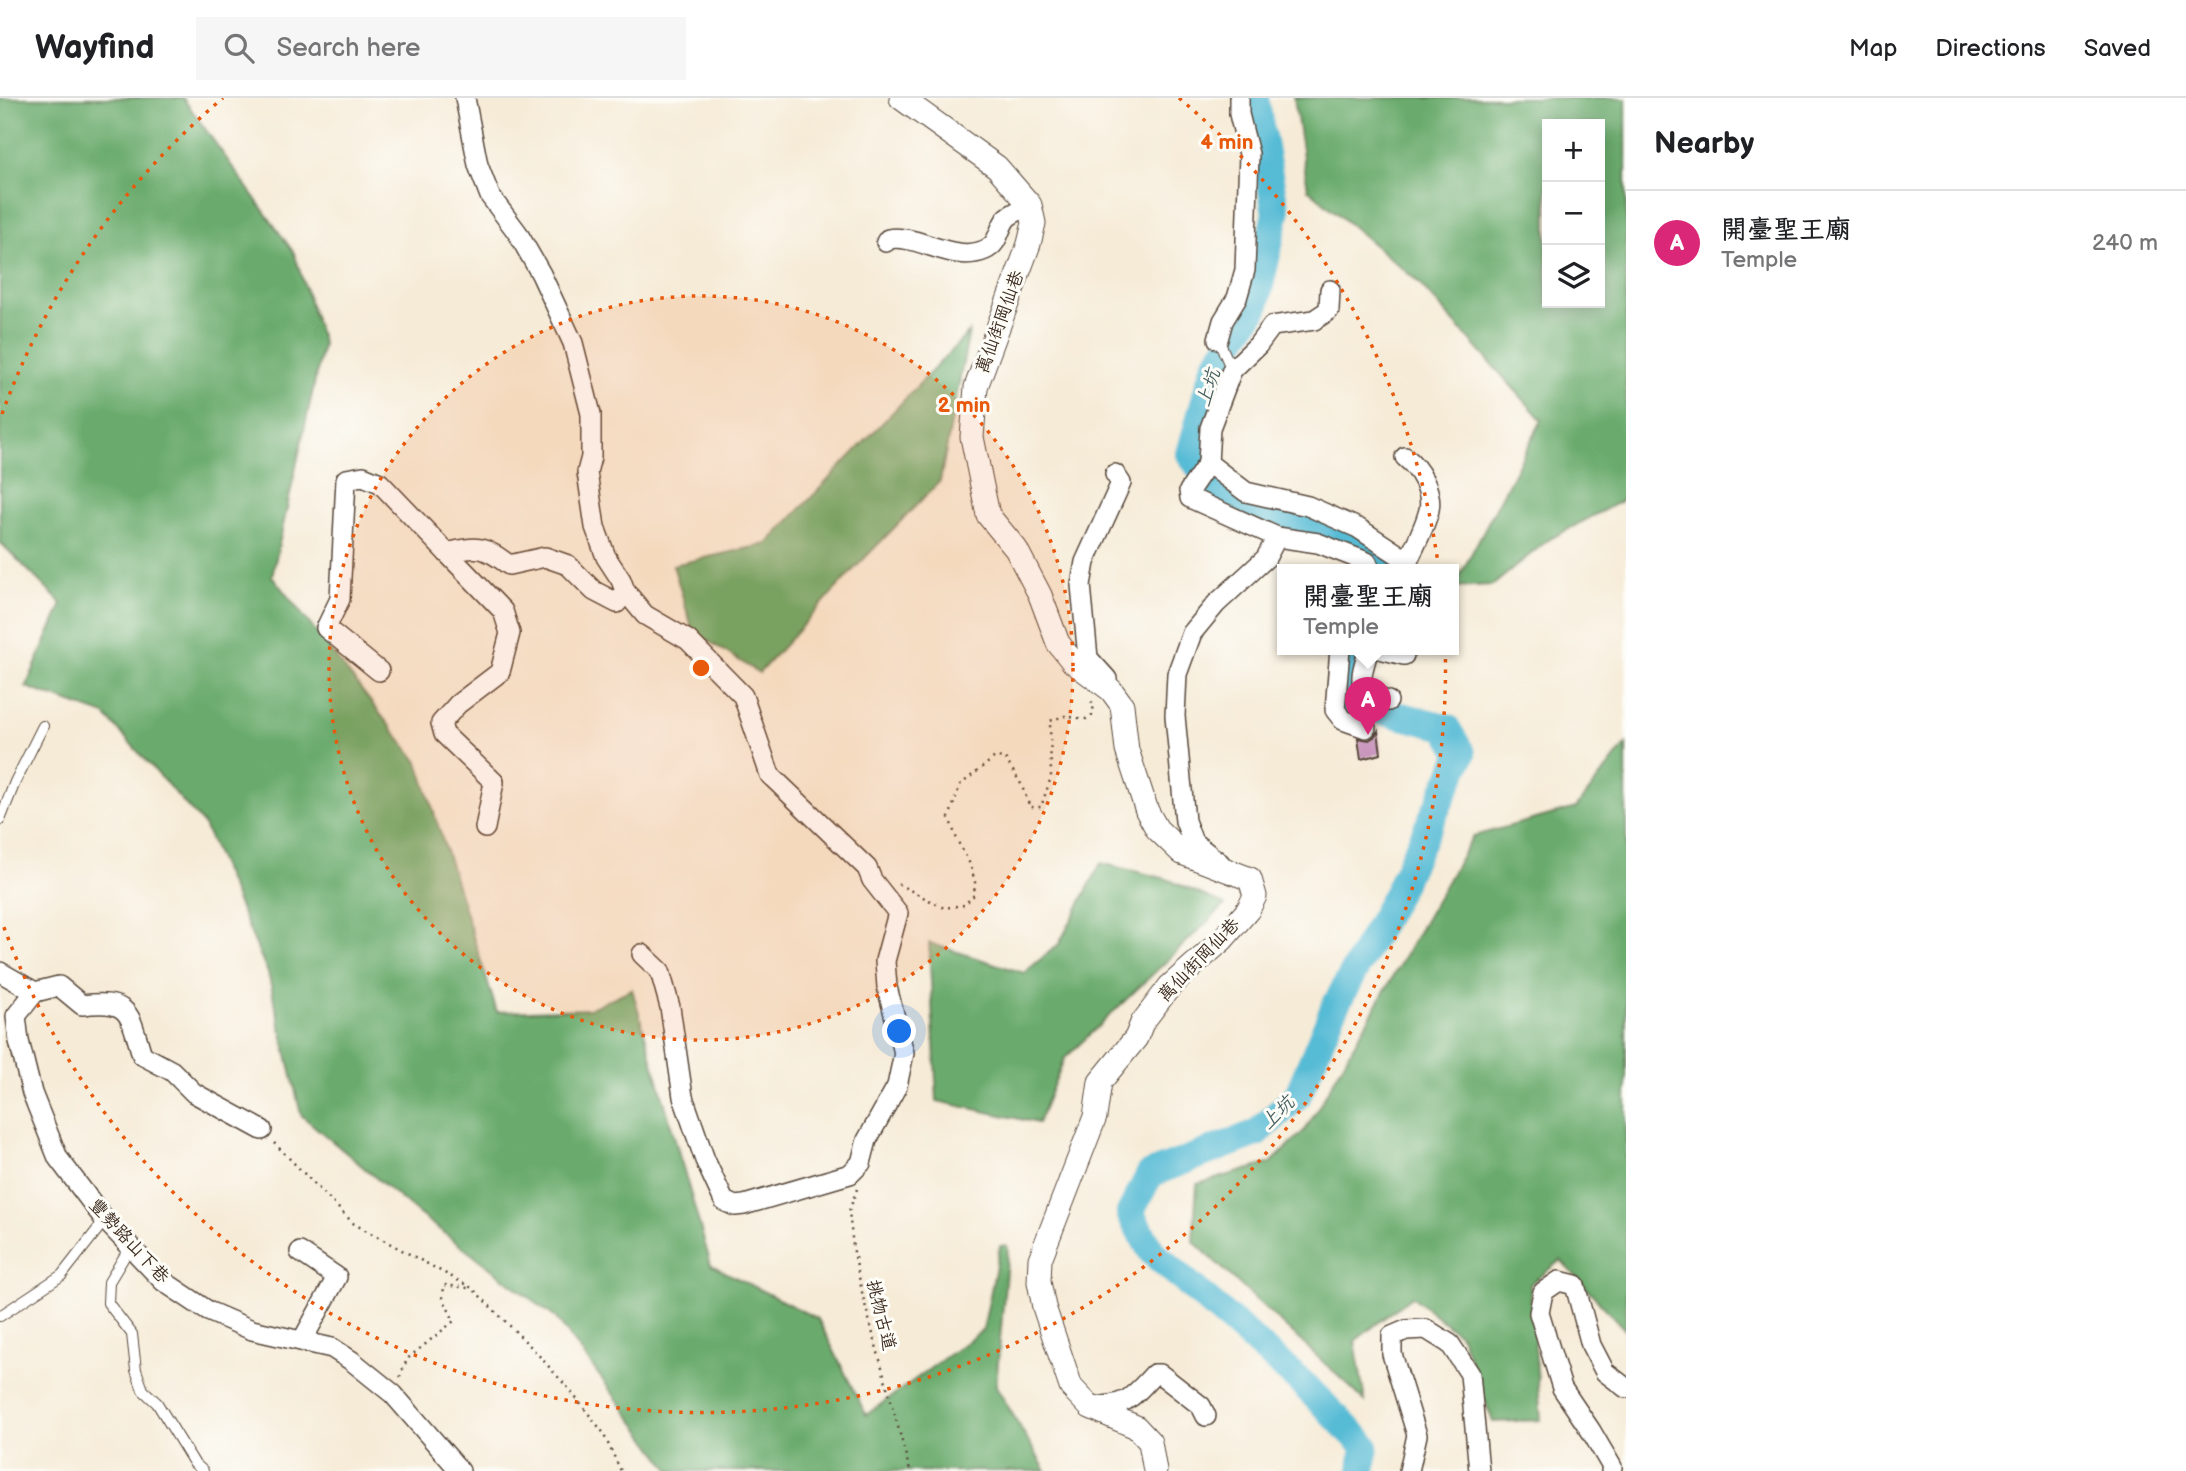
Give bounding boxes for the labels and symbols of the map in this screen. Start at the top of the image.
text: 4 min [1201,130,1253,155]
street label: 萬仙街岡仙巷 [972,268,1028,376]
water label: 上坑 [1192,364,1226,410]
text: 2 min [937,393,991,418]
centre of rings [689,656,713,680]
pin: A [1345,677,1391,735]
street label: 萬仙街岡仙巷 [1154,914,1244,1006]
your location [882,1014,916,1048]
water label: 上坑 [1256,1090,1301,1134]
street label: 豐勢路山下巷 [84,1194,174,1288]
street label: 挑物古道 [862,1278,900,1352]

